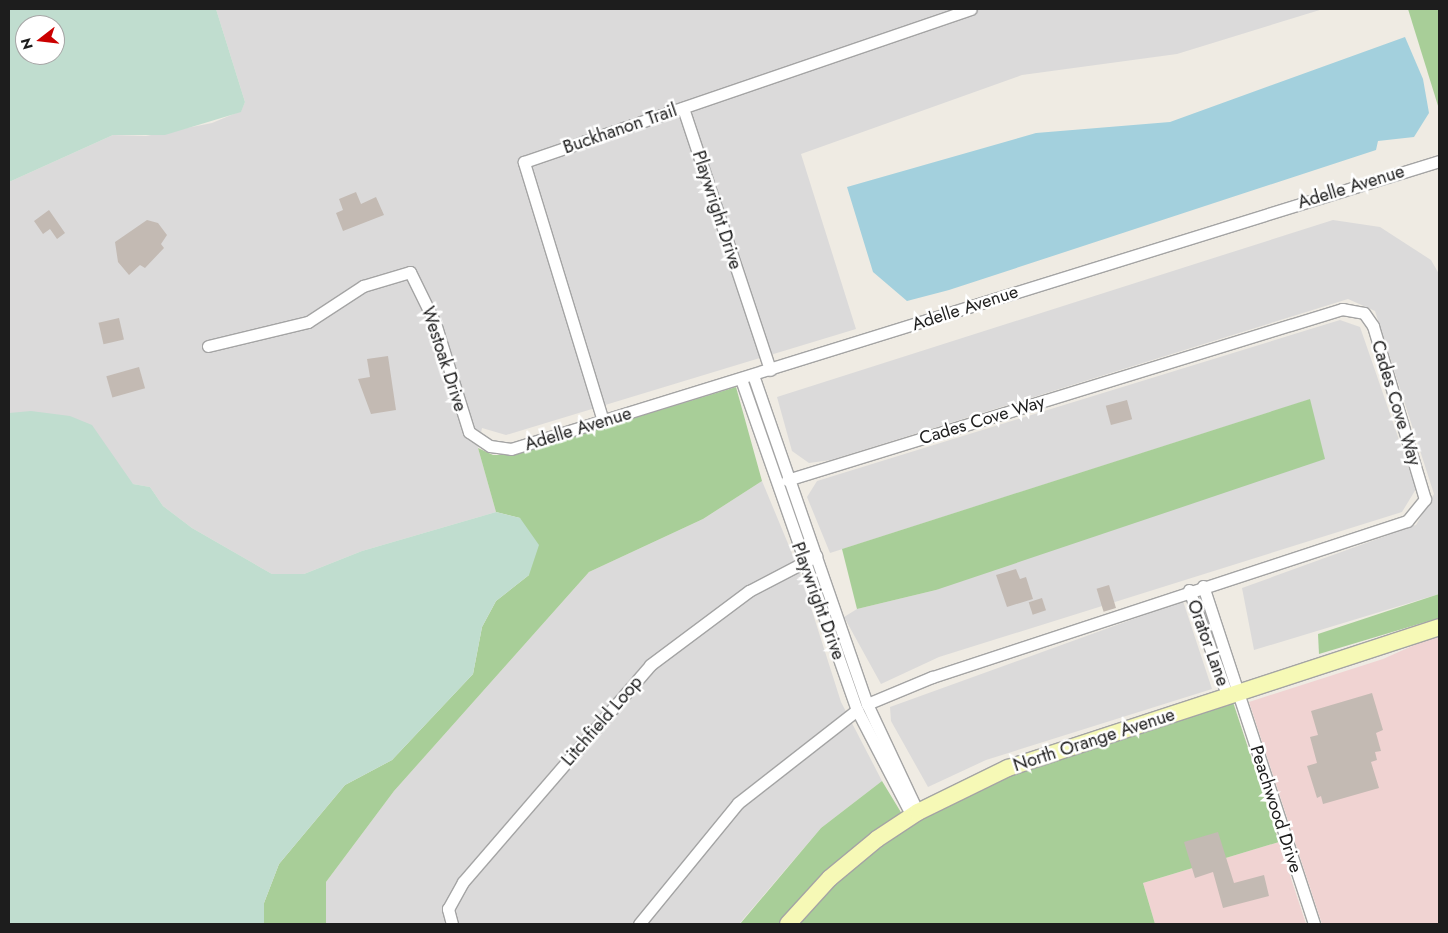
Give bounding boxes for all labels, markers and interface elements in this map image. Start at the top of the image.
north arrow [15,15,65,65]
text: N [15,36,38,52]
street label: Buckhanon Trail [560,99,680,159]
street label: Playwright Drive [688,148,746,272]
street label: Adelle Avenue [1295,161,1407,213]
street label: Adelle Avenue [909,281,1021,335]
street label: Westoak Drive [417,304,471,414]
street label: Cades Cove Way [1367,338,1425,468]
street label: Cades Cove Way [917,391,1047,449]
street label: Adelle Avenue [522,403,634,455]
street label: Playwright Drive [787,539,849,663]
street label: Orator Lane [1182,597,1234,689]
street label: Litchfield Loop [557,672,647,770]
street label: North Orange Avenue [1010,704,1178,776]
street label: Peachwood Drive [1245,743,1307,875]

